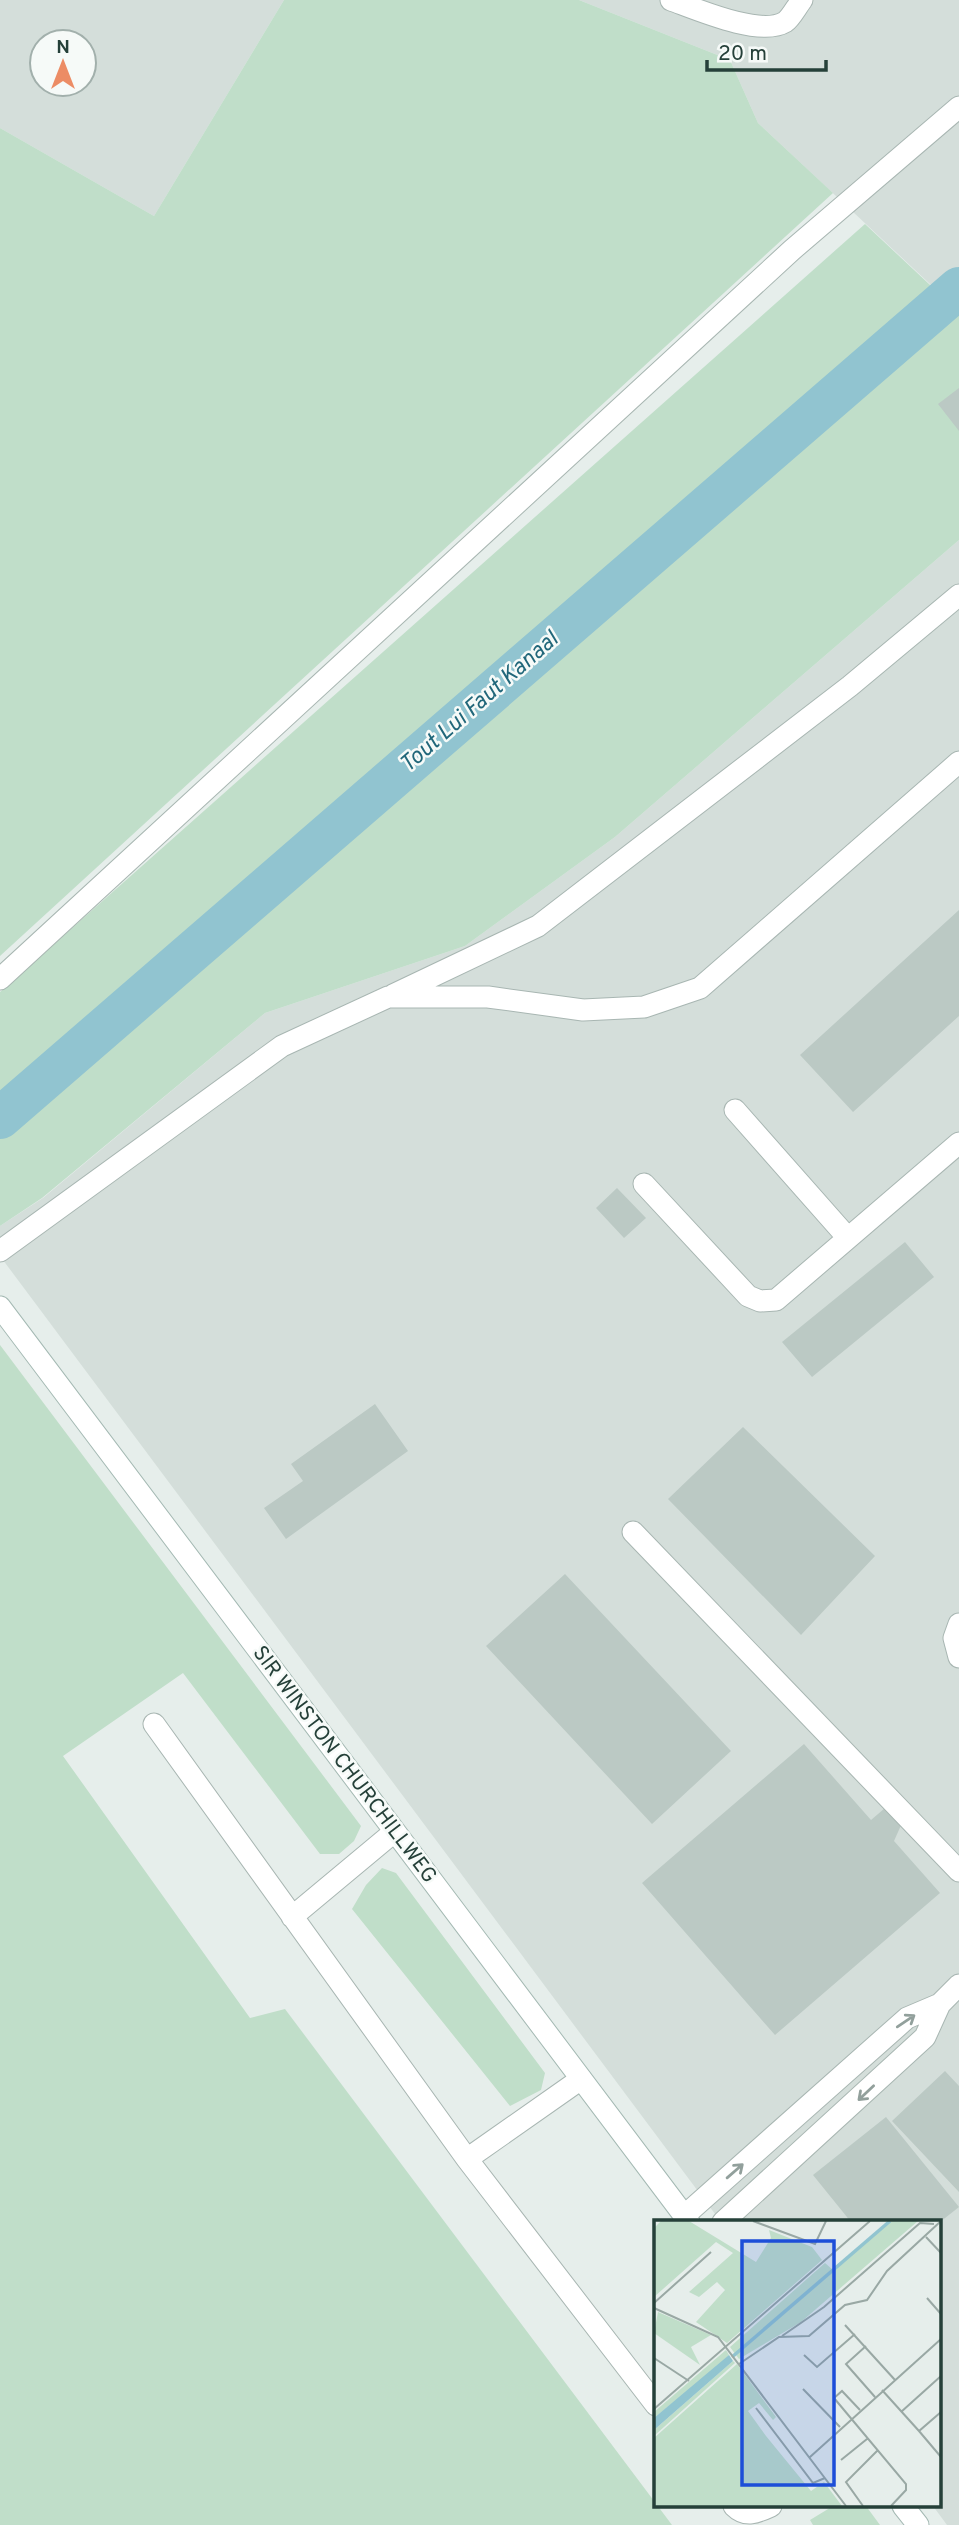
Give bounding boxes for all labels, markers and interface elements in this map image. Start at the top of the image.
north arrow [28,28,98,98]
scale bar [707,28,826,72]
text: N [56,36,70,60]
text: 20 m [718,41,767,68]
water label: Tout Lui Faut Kanaal [395,625,566,780]
street label: SIR WINSTON CHURCHILLWEG [246,1641,442,1889]
one-way arrow [896,2014,915,2028]
one-way arrow [858,2084,875,2101]
one-way arrow [726,2162,743,2179]
inset map [654,2220,942,2508]

